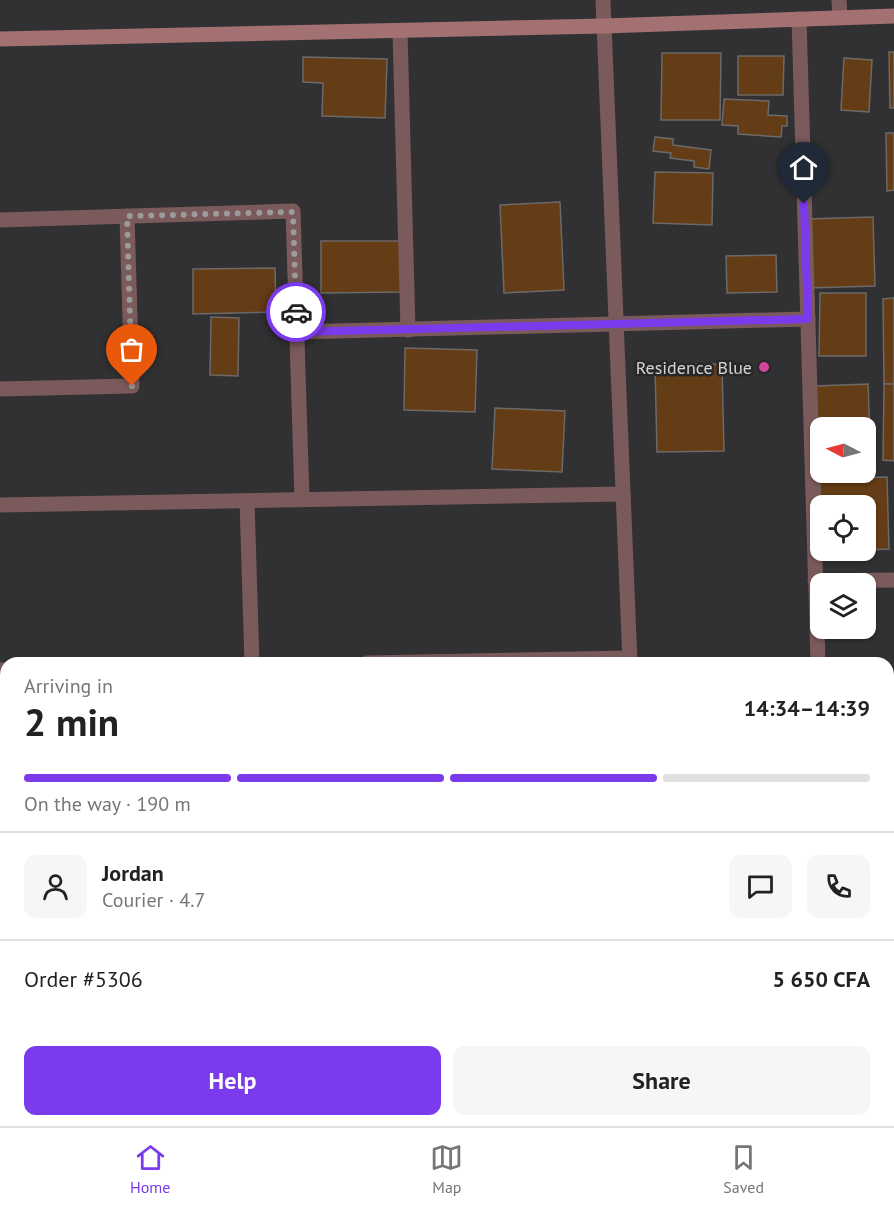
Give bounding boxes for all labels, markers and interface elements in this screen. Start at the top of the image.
pin [778,142,829,204]
icon: home [787,151,820,184]
courier [266,282,326,342]
icon: car [280,296,313,329]
pin [106,324,157,386]
icon: bag [115,333,148,366]
place label: Residence Blue [636,356,752,379]
marker: Residence Blue [757,360,771,374]
north arrow [810,417,876,483]
map controls [810,417,876,639]
button: locate [810,495,876,561]
button: layers [810,573,876,639]
text: Arriving in [24,673,113,699]
text: 14:34–14:39 [744,694,870,722]
text: 2 min [24,696,119,747]
text: On the way · 190 m [24,791,191,817]
button: person [24,855,87,918]
button: chat [729,855,792,918]
button: phone [807,855,870,918]
text: Jordan [102,859,164,887]
text: Courier · 4.7 [102,887,205,913]
text: Order #5306 [24,965,143,993]
text: 5 650 CFA [772,965,870,993]
button: Help [24,1046,441,1115]
button: Share [453,1046,870,1115]
tab: Home [130,1141,170,1197]
tab: Map [430,1141,463,1197]
tab: Saved [723,1141,764,1197]

